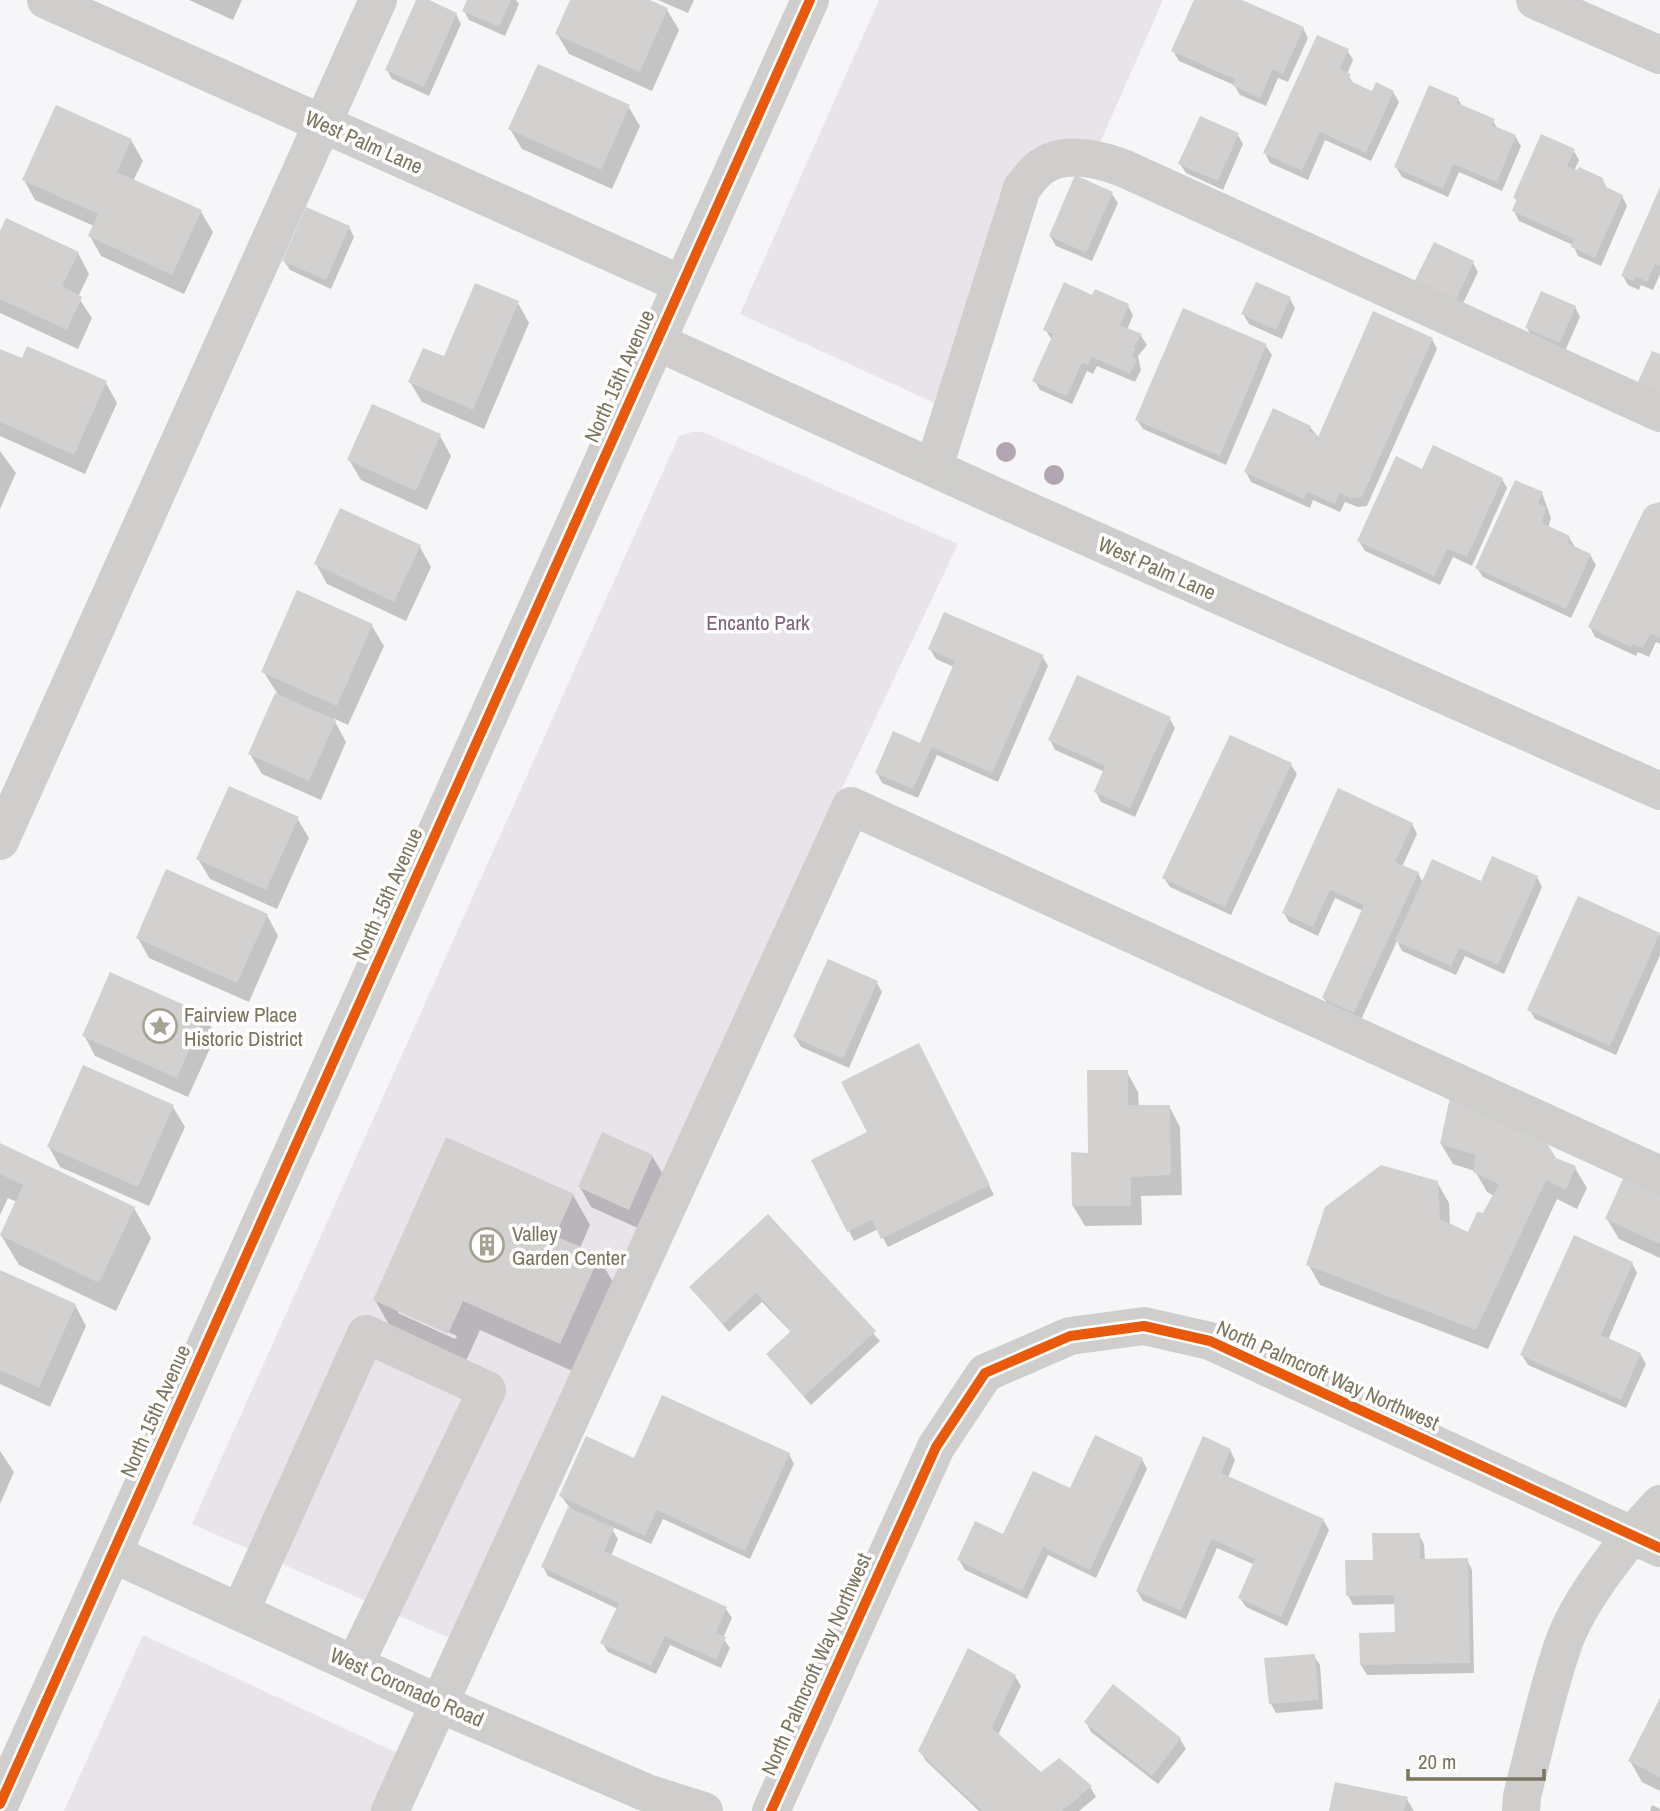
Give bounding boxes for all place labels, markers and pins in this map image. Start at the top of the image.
place label: Fairview Place Historic District [184,1000,303,1053]
place icon: Fairview Place Historic District [141,1007,179,1045]
place label: Valley Garden Center [512,1219,626,1272]
building icon: Valley Garden Center [468,1226,506,1264]

